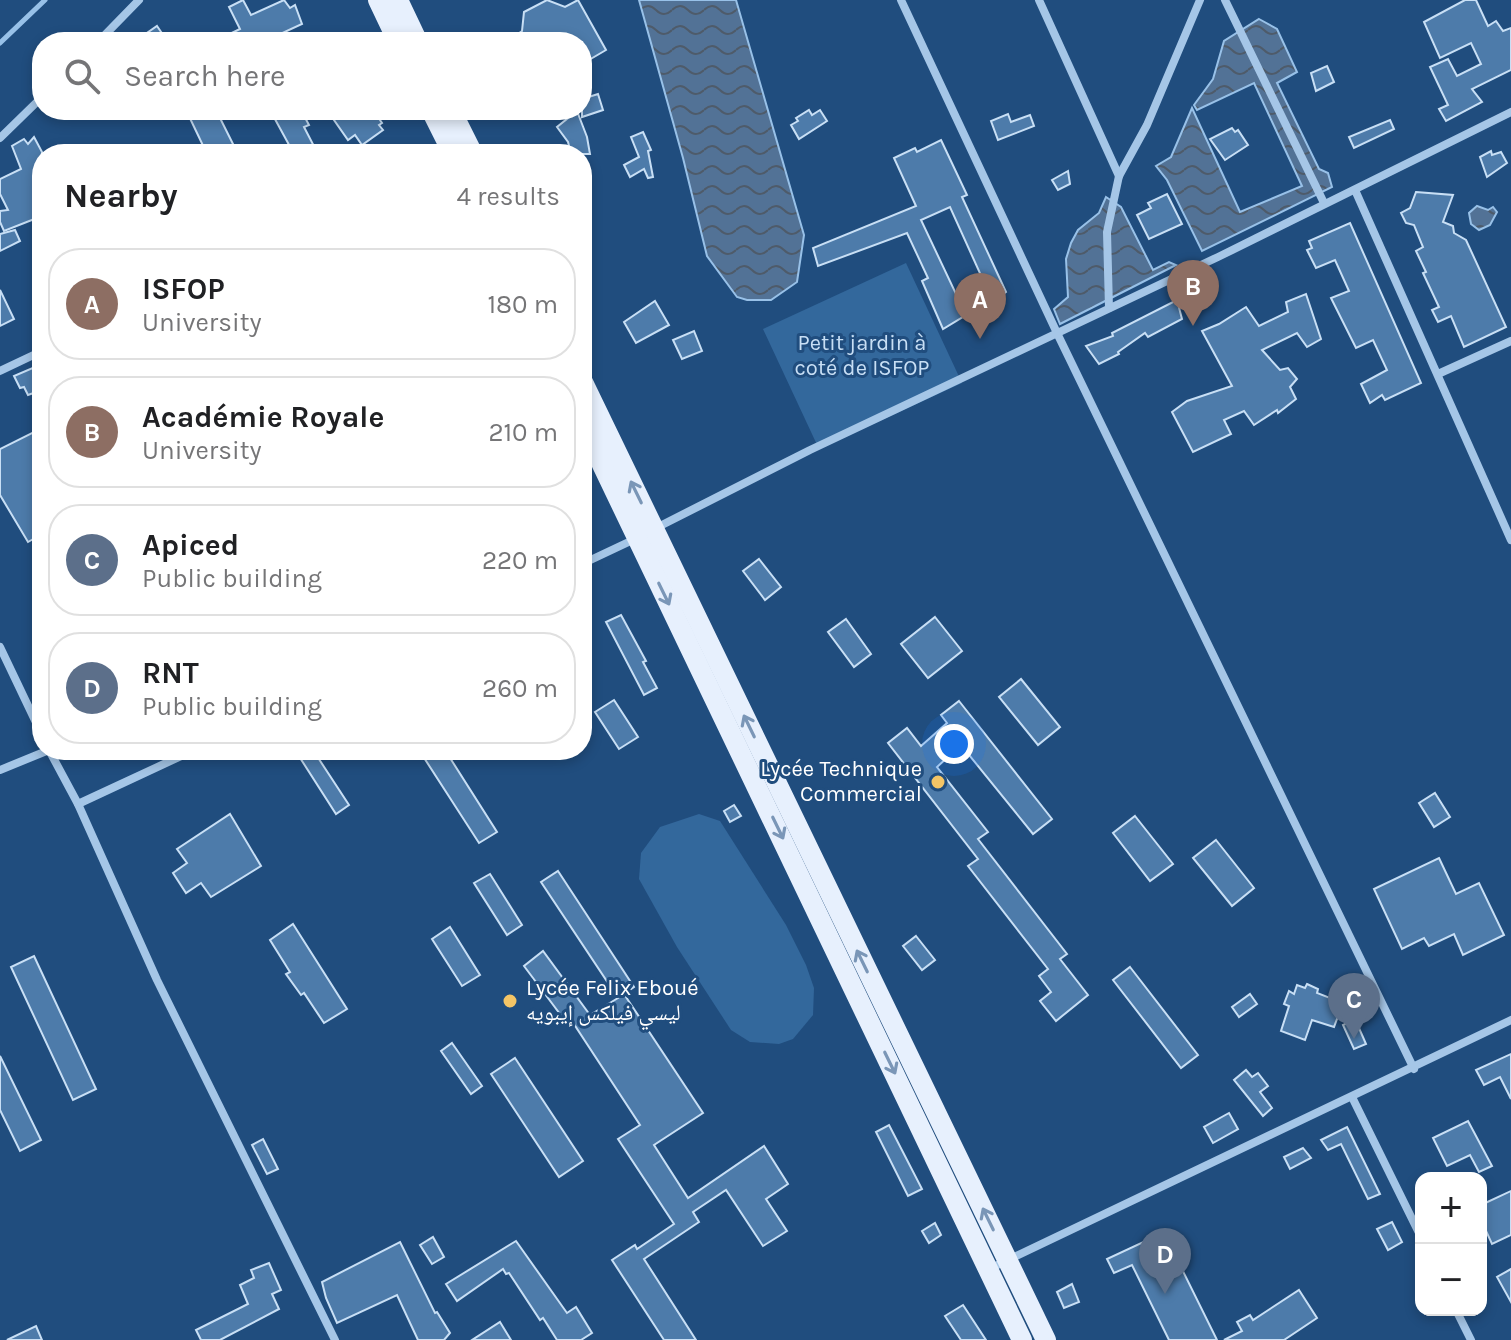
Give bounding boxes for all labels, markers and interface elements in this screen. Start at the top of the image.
search box [32,32,592,120]
icon: search [60,54,104,98]
text: Search here [124,58,285,94]
text: Nearby [64,176,178,216]
text: 4 results [456,181,560,212]
pin: B [1167,260,1219,326]
text: ISFOP [142,271,225,307]
pin: A [954,273,1006,339]
text: A [84,289,100,320]
text: 180 m [488,289,558,320]
text: University [142,307,262,338]
park label: Petit jardin à coté de ISFOP [794,330,930,381]
text: Académie Royale [142,399,384,435]
text: B [84,417,100,448]
text: 210 m [488,417,558,448]
text: University [142,435,262,466]
one-way arrow [628,481,643,505]
text: Apiced [142,527,239,563]
text: C [84,545,100,576]
text: 220 m [482,545,558,576]
text: Public building [142,563,322,594]
one-way arrow [657,582,672,606]
text: RNT [142,655,199,691]
text: D [83,673,101,704]
text: 260 m [482,673,558,704]
text: Public building [142,691,322,722]
one-way arrow [741,715,756,739]
your location [934,724,974,764]
place label: Lycée Technique Commercial [760,756,922,807]
marker: Lycée Technique Commercial [929,773,947,791]
one-way arrow [771,816,786,840]
one-way arrow [854,949,869,973]
pin: C [1328,973,1380,1039]
place label: Lycée Felix Eboué ليسي فيلكس إيبويه [526,975,699,1030]
marker: Lycée Felix Eboué ليسي فيلكس إيبويه [501,992,519,1010]
one-way arrow [883,1050,898,1074]
map controls [1415,1172,1487,1316]
button: + [1415,1172,1487,1244]
one-way arrow [980,1208,996,1232]
pin: D [1139,1228,1191,1294]
button: − [1415,1244,1487,1316]

